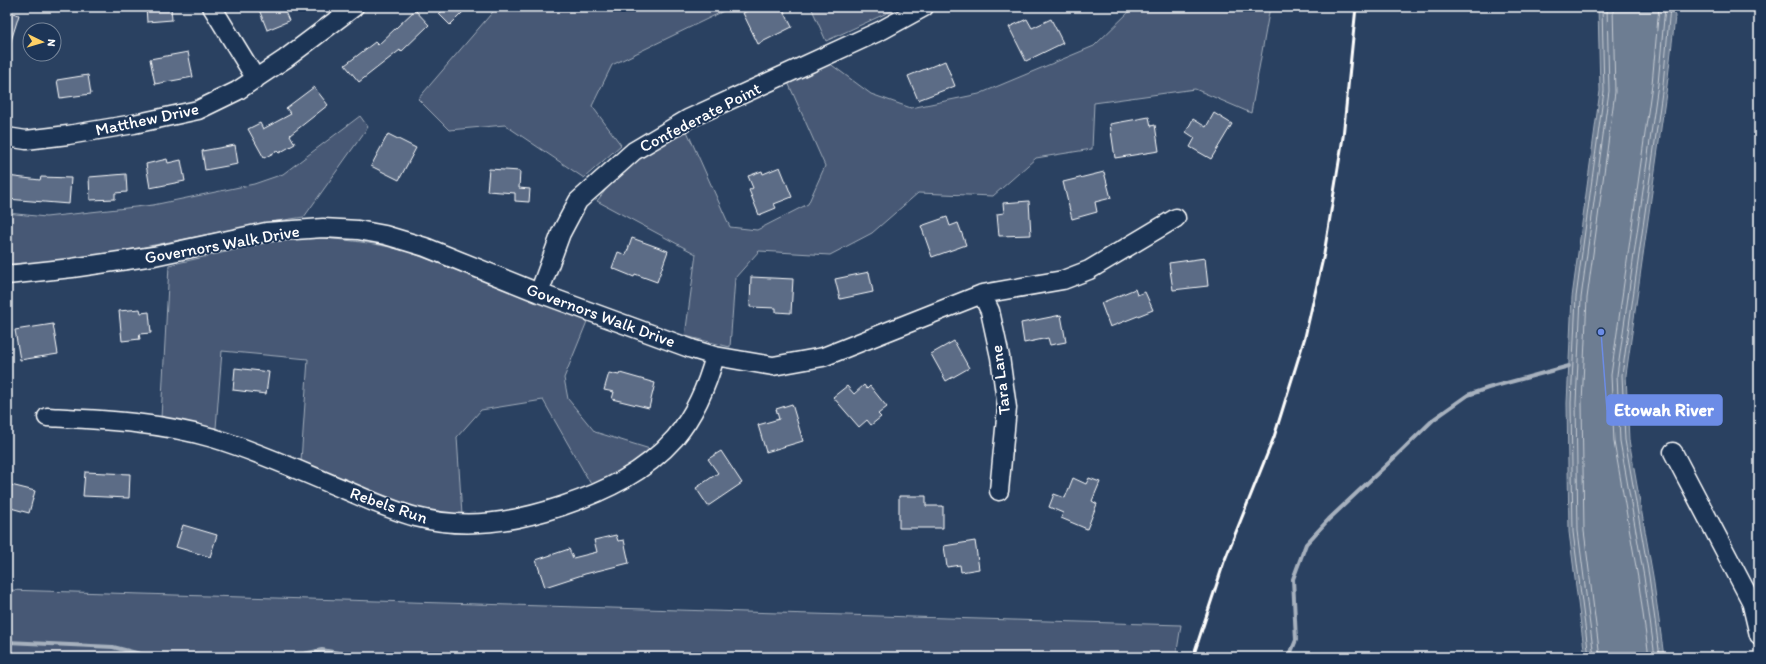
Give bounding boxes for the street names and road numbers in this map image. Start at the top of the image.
street label: Confederate Point [636,78,764,156]
street label: Matthew Drive [93,98,201,140]
street label: Governors Walk Drive [143,221,301,267]
street label: Governors Walk Drive [524,279,678,351]
street label: Tara Lane [986,344,1014,416]
street label: Rebels Run [348,482,431,528]

